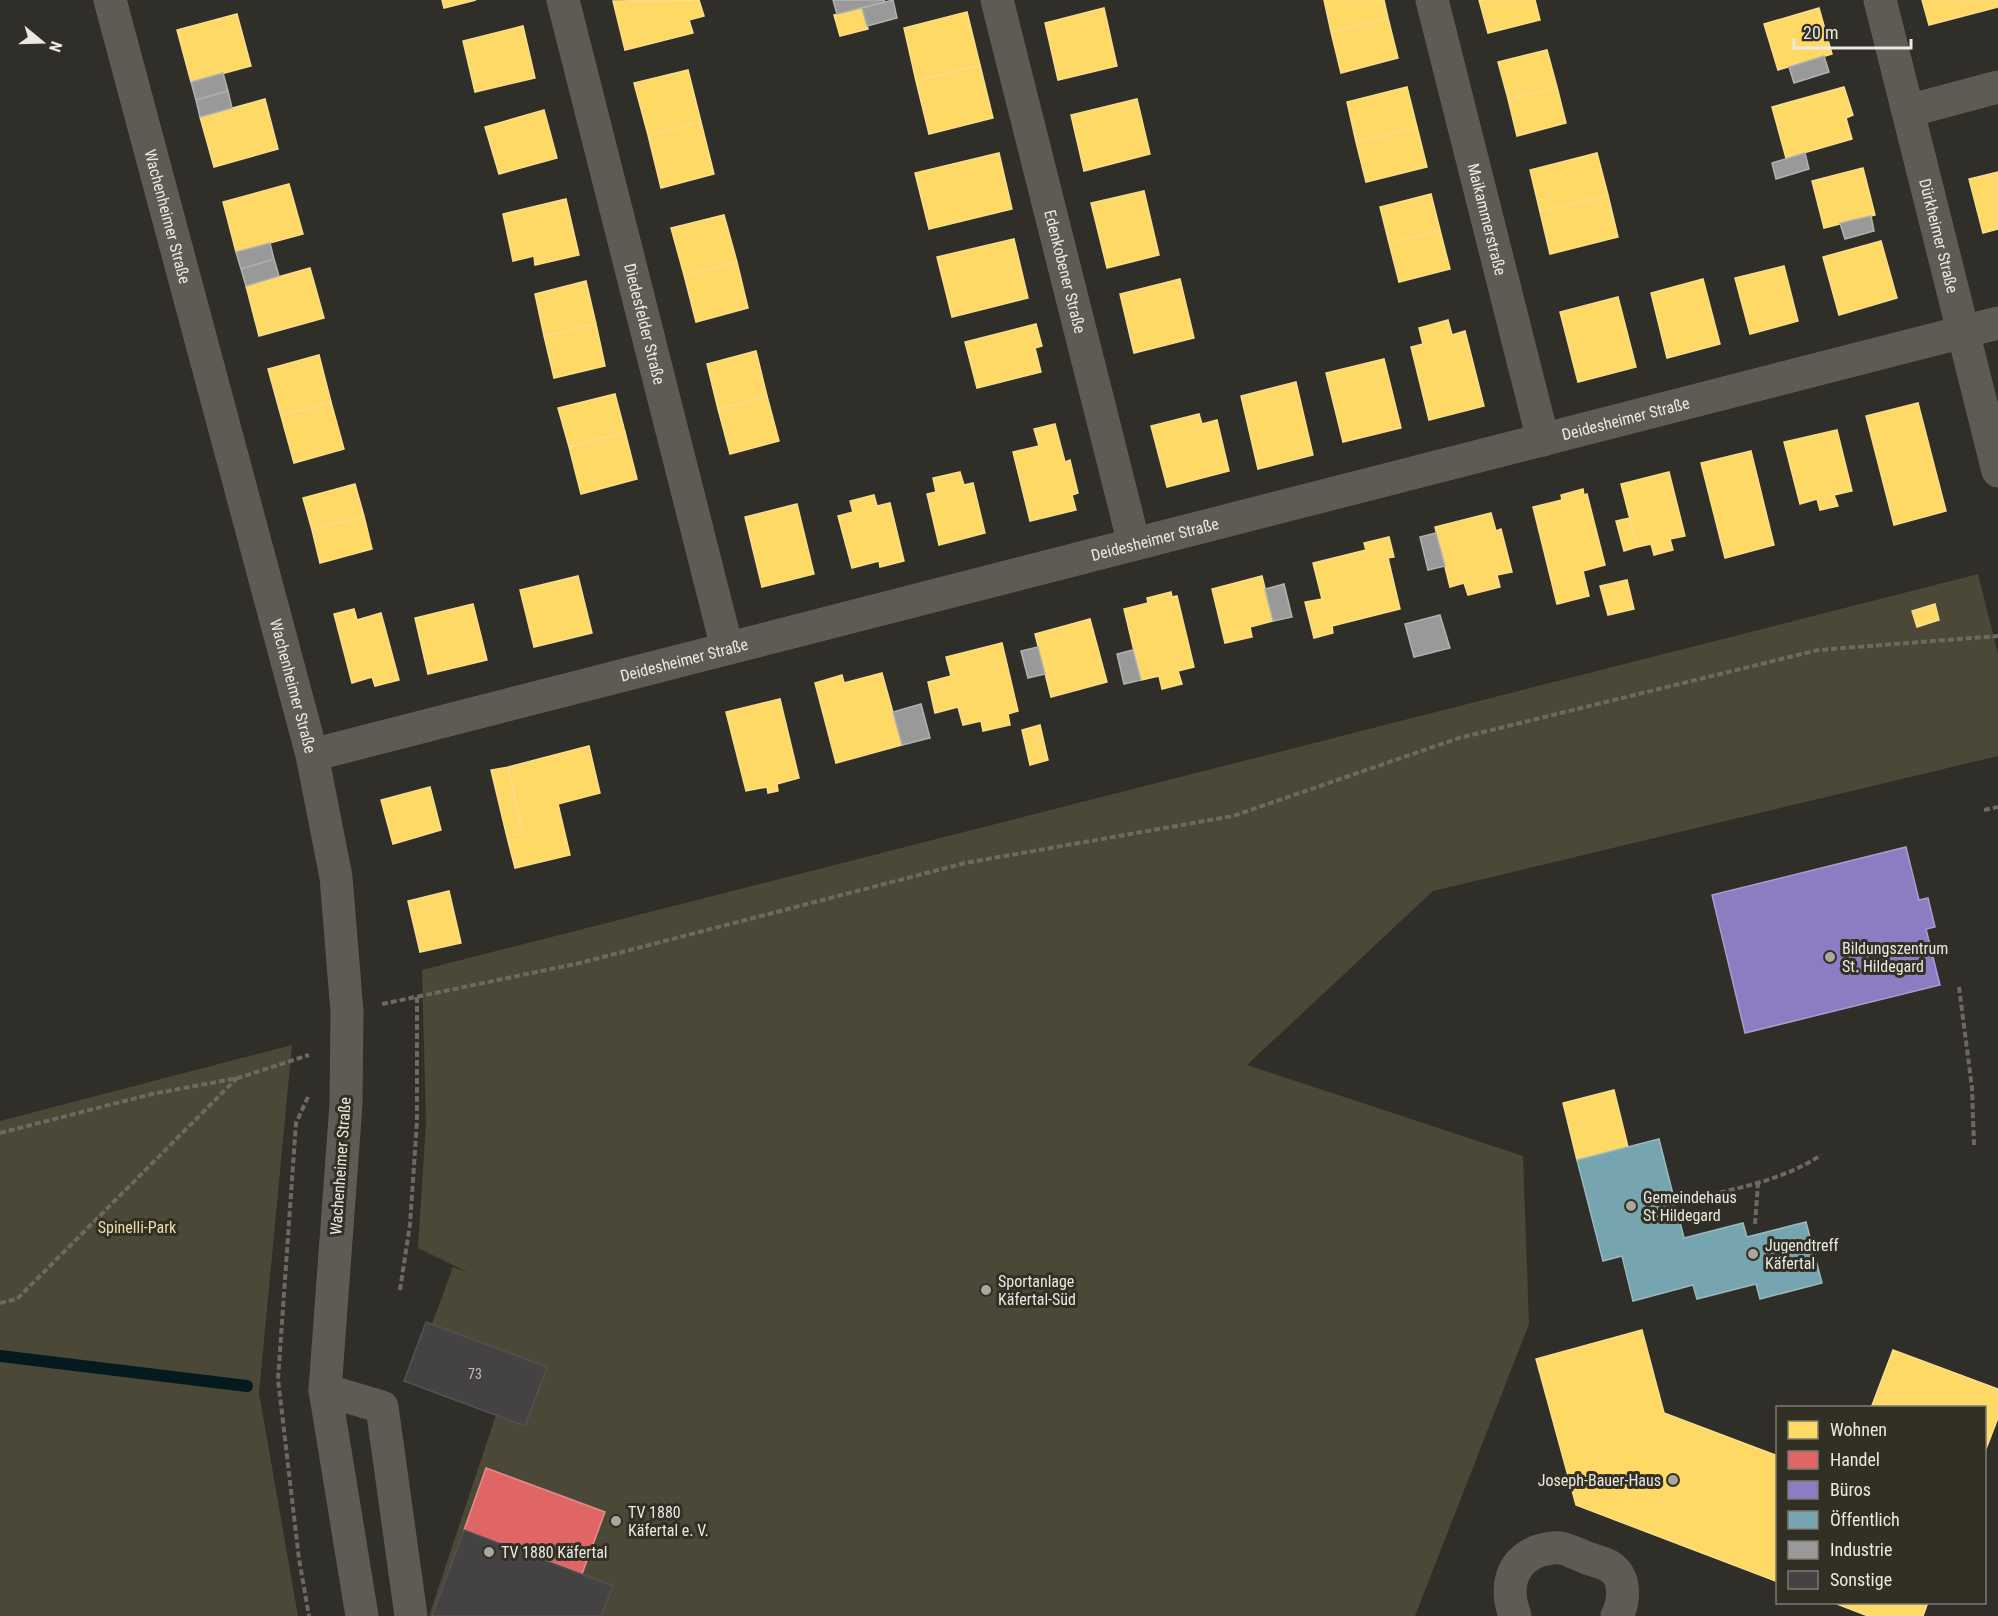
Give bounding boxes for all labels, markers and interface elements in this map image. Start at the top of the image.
north arrow [12,12,72,72]
scale bar [1794,12,1911,50]
text: 20 m [1803,22,1838,43]
text: N [45,39,66,54]
street label: Wachenheimer Straße [140,147,194,286]
street label: Maikammerstraße [1464,161,1510,277]
street label: Dürkheimer Straße [1915,177,1962,295]
street label: Edenkobener Straße [1040,208,1090,335]
street label: Diedesfelder Straße [620,261,669,386]
street label: Deidesheimer Straße [1560,393,1692,444]
street label: Deidesheimer Straße [1089,514,1221,565]
street label: Wachenheimer Straße [266,617,320,755]
street label: Deidesheimer Straße [618,635,750,686]
place label: Bildungszentrum St. Hildegard [1842,939,1948,976]
marker: Bildungszentrum St. Hildegard [1823,950,1837,964]
street label: Wachenheimer Straße [326,1097,355,1236]
place label: Gemeindehaus St Hildegard [1643,1188,1737,1225]
marker: Gemeindehaus St Hildegard [1624,1199,1638,1213]
park label: Spinelli-Park [98,1218,177,1237]
place label: Jugendtreff Käfertal [1765,1236,1839,1273]
marker: Jugendtreff Käfertal [1746,1247,1760,1261]
place label: Sportanlage Käfertal-Süd [998,1272,1076,1309]
marker: Sportanlage Käfertal-Süd [979,1283,993,1297]
house number: 73 [468,1366,482,1382]
legend [1776,1406,1986,1604]
text: Wohnen [1830,1419,1887,1440]
text: Handel [1830,1449,1880,1470]
place label: Joseph-Bauer-Haus [1538,1471,1661,1490]
marker: Joseph-Bauer-Haus [1666,1473,1680,1487]
text: Büros [1830,1479,1871,1500]
place label: TV 1880 Käfertal e. V. [628,1503,709,1540]
text: Öffentlich [1830,1509,1900,1530]
marker: TV 1880 Käfertal e. V. [609,1514,623,1528]
text: Industrie [1830,1539,1892,1560]
place label: TV 1880 Käfertal [501,1543,607,1562]
marker: TV 1880 Käfertal [482,1545,496,1559]
text: Sonstige [1830,1569,1892,1590]

